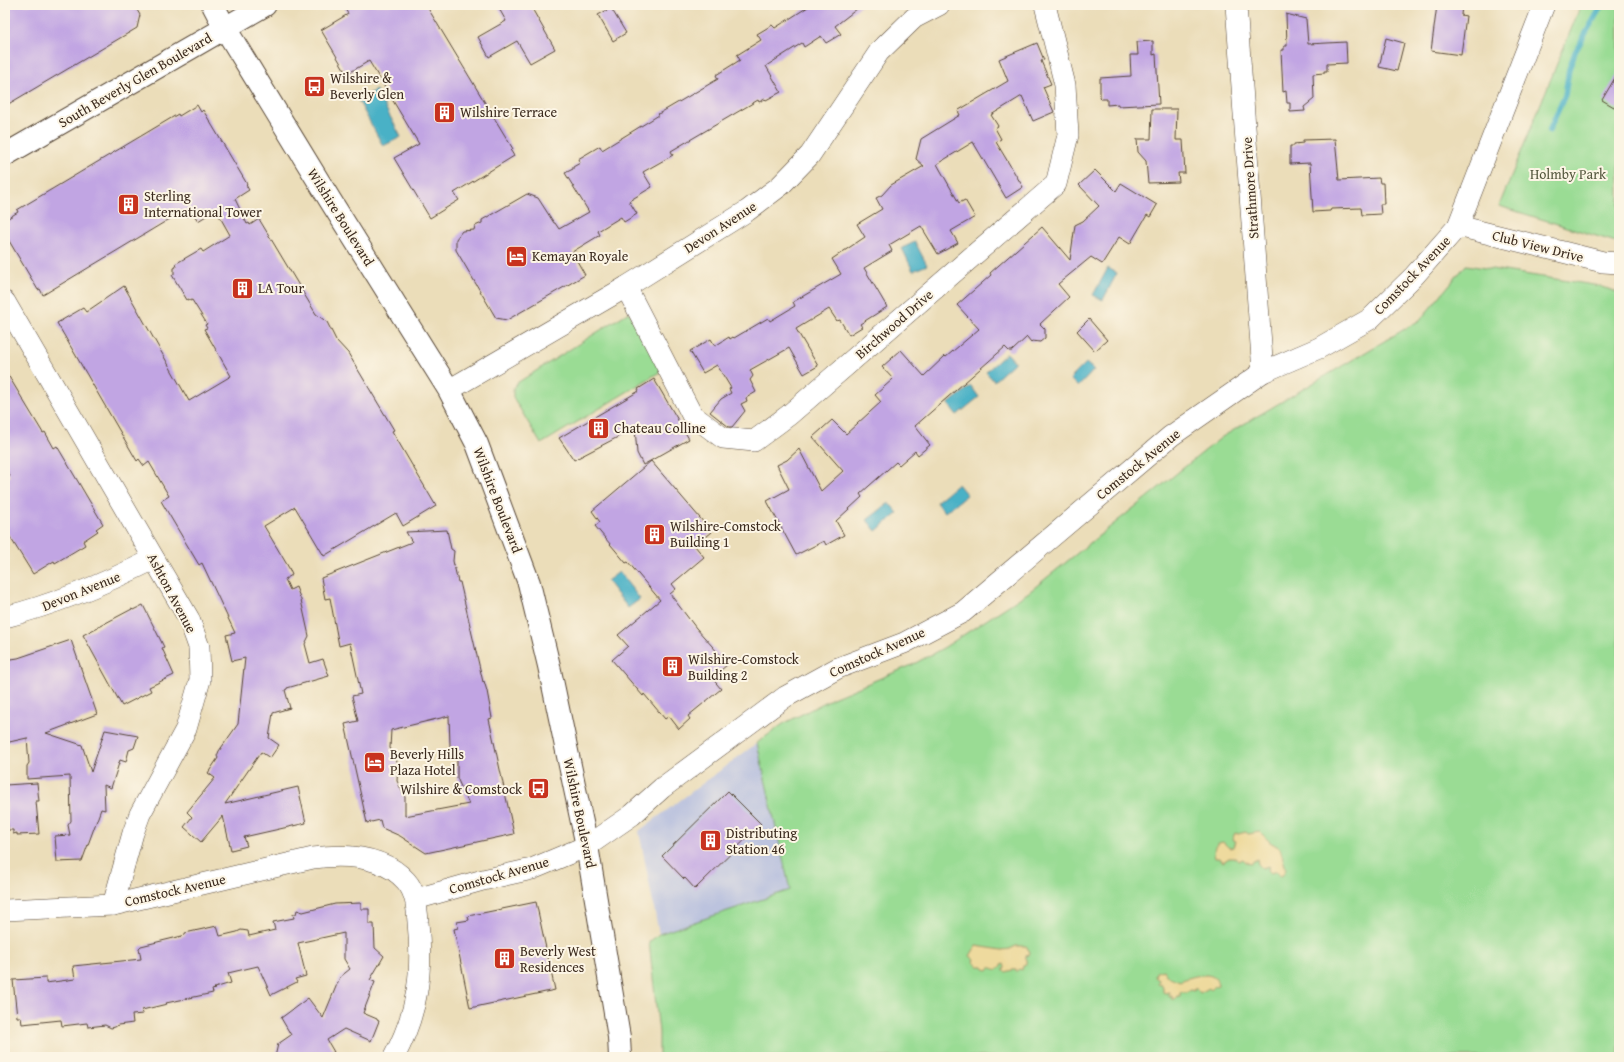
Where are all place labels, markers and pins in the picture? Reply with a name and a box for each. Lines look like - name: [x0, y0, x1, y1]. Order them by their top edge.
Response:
- place label: Wilshire & Beverly Glen: [330, 68, 404, 104]
- bus stop icon: Wilshire & Beverly Glen: [302, 73, 328, 99]
- building icon: Wilshire Terrace: [432, 99, 458, 125]
- place label: Wilshire Terrace: [460, 102, 557, 122]
- place label: Sterling International Tower: [144, 186, 262, 222]
- building icon: Sterling International Tower: [115, 191, 141, 217]
- hotel icon: Kemayan Royale: [504, 243, 530, 269]
- place label: Kemayan Royale: [532, 246, 629, 266]
- building icon: LA Tour: [229, 275, 255, 301]
- place label: LA Tour: [258, 278, 304, 298]
- building icon: Chateau Colline: [586, 415, 612, 441]
- place label: Chateau Colline: [614, 418, 706, 438]
- place label: Wilshire-Comstock Building 1: [670, 516, 782, 552]
- building icon: Wilshire-Comstock Building 1: [642, 521, 668, 547]
- place label: Wilshire-Comstock Building 2: [688, 649, 800, 685]
- building icon: Wilshire-Comstock Building 2: [659, 654, 685, 680]
- place label: Beverly Hills Plaza Hotel: [390, 744, 464, 780]
- hotel icon: Beverly Hills Plaza Hotel: [362, 749, 388, 775]
- bus stop icon: Wilshire & Comstock: [525, 776, 551, 802]
- place label: Wilshire & Comstock: [400, 779, 523, 799]
- place label: Distributing Station 46: [726, 823, 797, 859]
- building icon: Distributing Station 46: [698, 828, 724, 854]
- place label: Beverly West Residences: [520, 941, 596, 977]
- building icon: Beverly West Residences: [491, 946, 517, 972]

